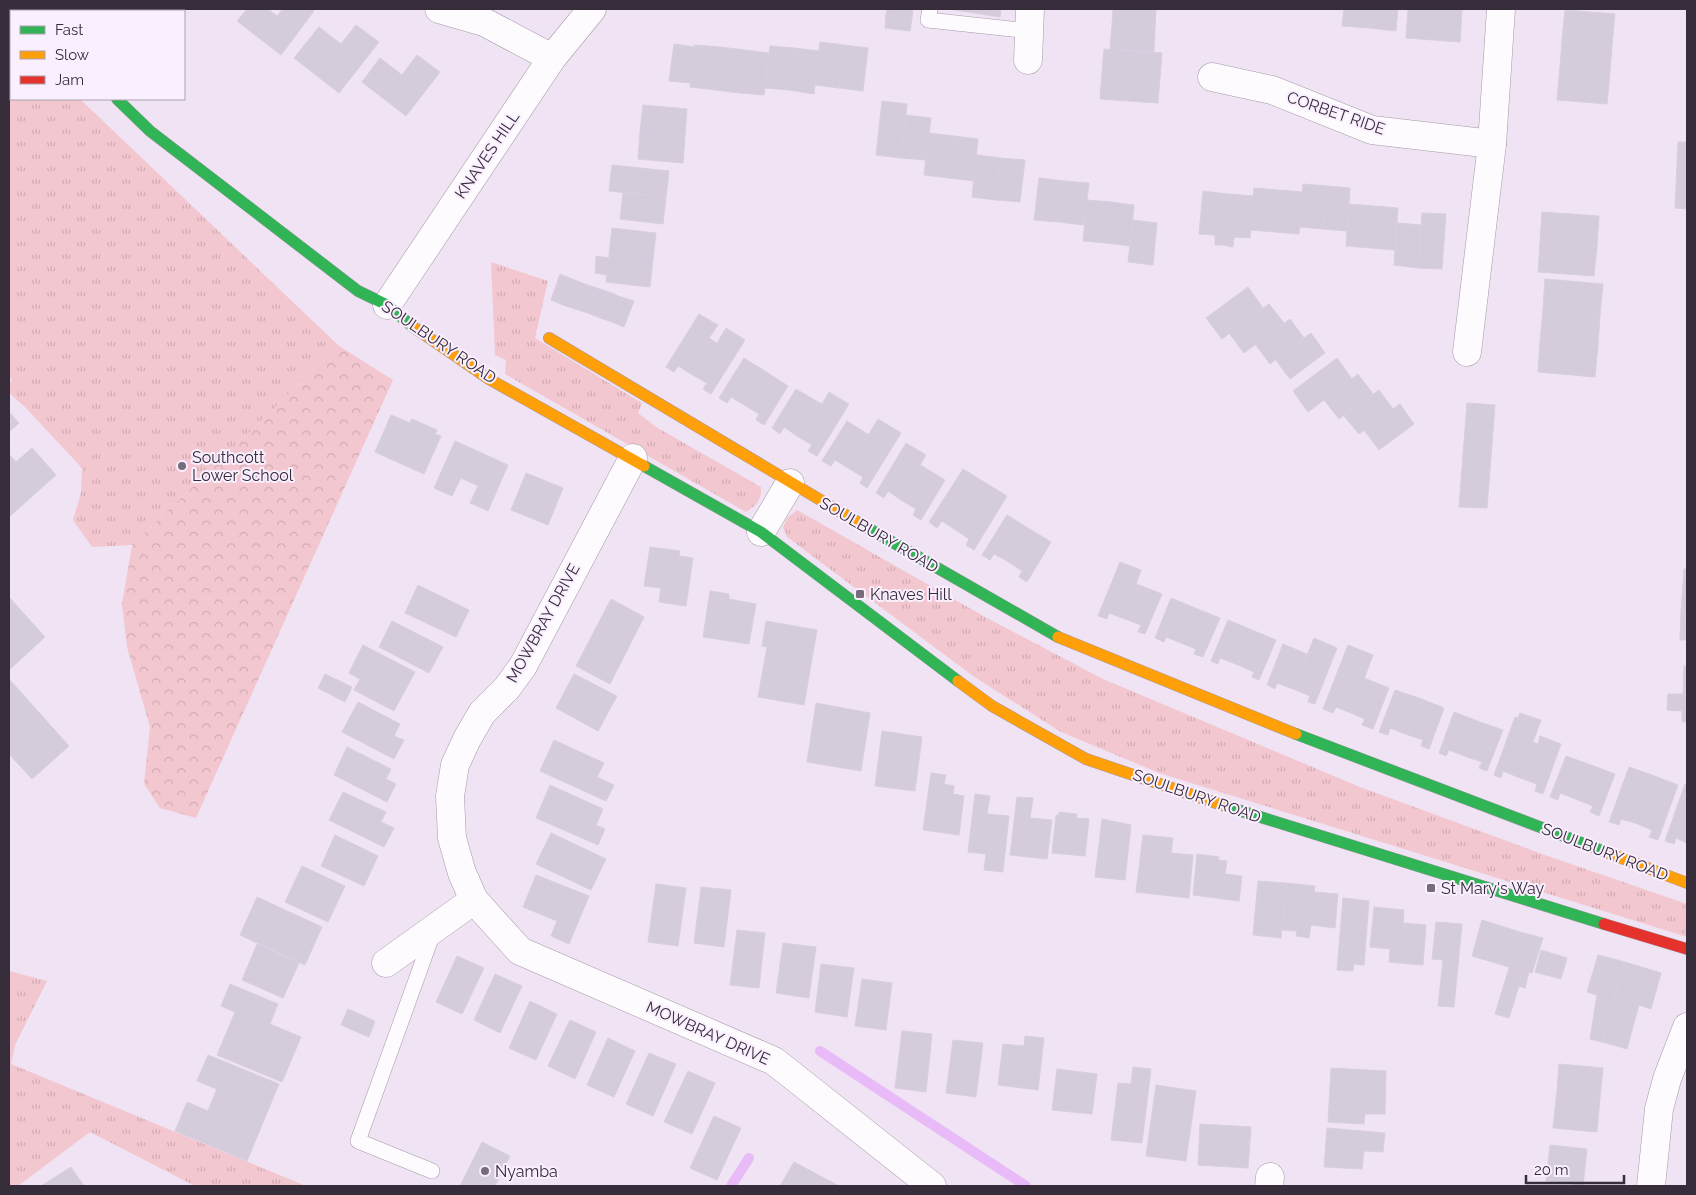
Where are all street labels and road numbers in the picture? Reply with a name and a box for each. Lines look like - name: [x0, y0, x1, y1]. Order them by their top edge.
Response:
- street label: CORBET RIDE: [1284, 87, 1388, 139]
- street label: KNAVES HILL: [451, 107, 524, 202]
- street label: SOULBURY ROAD: [378, 297, 500, 387]
- street label: SOULBURY ROAD: [816, 493, 942, 577]
- street label: MOWBRAY DRIVE: [502, 560, 584, 686]
- street label: SOULBURY ROAD: [1131, 765, 1263, 827]
- street label: SOULBURY ROAD: [1539, 819, 1671, 885]
- street label: MOWBRAY DRIVE: [643, 997, 773, 1069]

